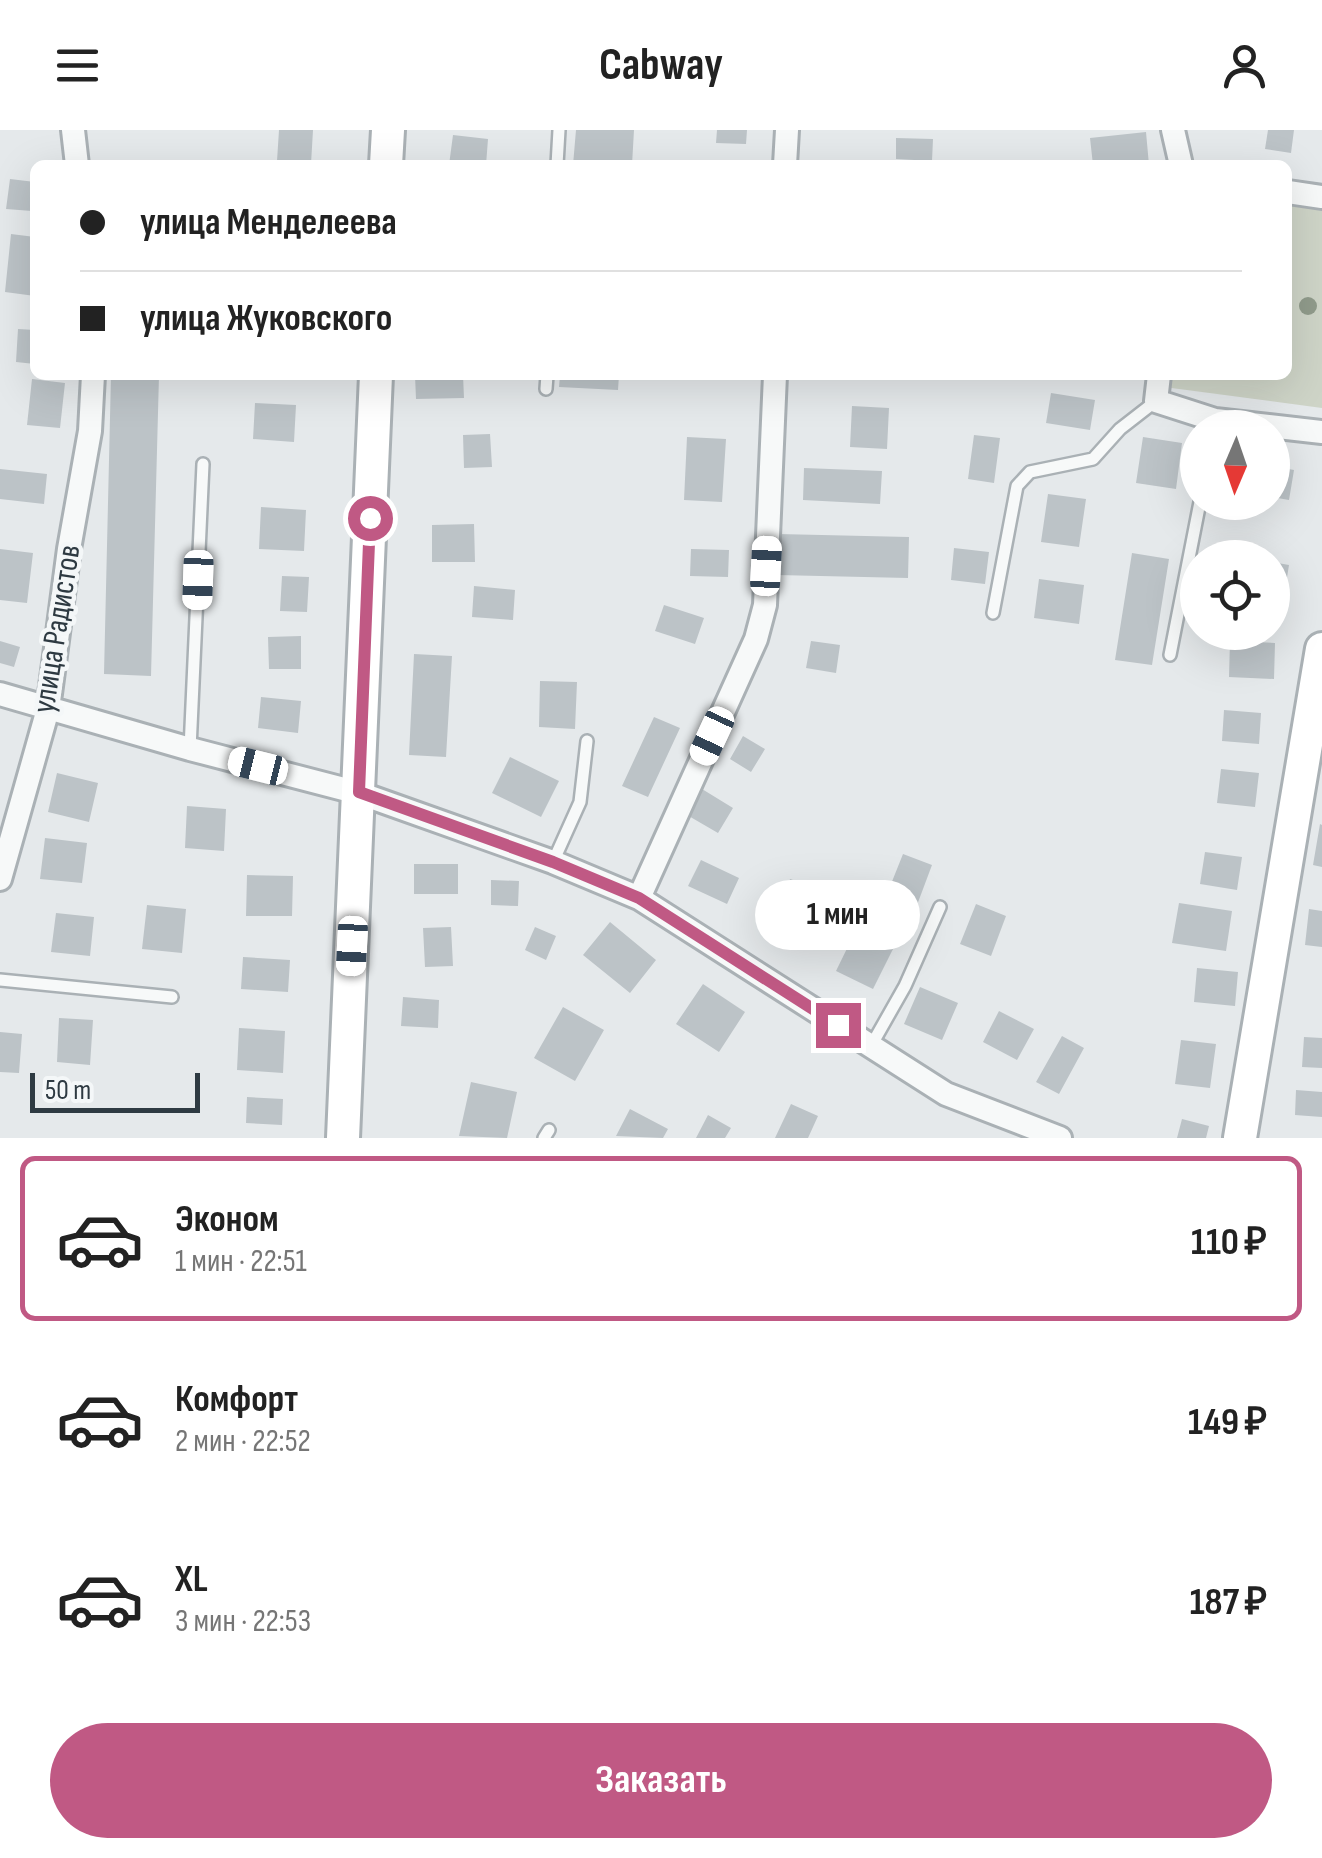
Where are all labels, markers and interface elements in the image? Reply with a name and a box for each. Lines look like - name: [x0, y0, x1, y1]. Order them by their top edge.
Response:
- icon: menu: [50, 38, 105, 93]
- text: Cabway: [599, 38, 723, 93]
- icon: person: [1217, 38, 1272, 93]
- text: улица Менделеева: [140, 200, 397, 245]
- text: улица Жуковского: [140, 296, 392, 341]
- north arrow: [1180, 410, 1290, 520]
- map controls: [1180, 410, 1290, 650]
- route start: [348, 496, 393, 541]
- car: [749, 535, 783, 597]
- button: locate: [1180, 540, 1290, 650]
- street label: улица Радистов: [24, 542, 90, 716]
- car: [182, 549, 214, 611]
- car: [686, 702, 738, 770]
- car: [225, 744, 291, 788]
- callout: 1 мин: [756, 880, 920, 950]
- text: 1 мин: [806, 895, 869, 934]
- car: [335, 915, 369, 977]
- route end: [816, 1003, 861, 1048]
- scale bar: [30, 1068, 200, 1113]
- text: 50 m: [45, 1074, 91, 1107]
- icon: car: [55, 1194, 145, 1284]
- text: Эконом: [175, 1197, 279, 1242]
- text: 110 ₽: [1191, 1220, 1267, 1265]
- text: 1 мин · 22:51: [175, 1242, 307, 1281]
- icon: car: [55, 1374, 145, 1464]
- text: Комфорт: [175, 1377, 298, 1422]
- text: 149 ₽: [1188, 1400, 1267, 1445]
- text: 2 мин · 22:52: [175, 1422, 311, 1461]
- icon: car: [55, 1554, 145, 1644]
- text: XL: [175, 1557, 208, 1602]
- text: 187 ₽: [1190, 1580, 1267, 1625]
- text: 3 мин · 22:53: [175, 1602, 311, 1641]
- button: Заказать: [50, 1723, 1272, 1838]

